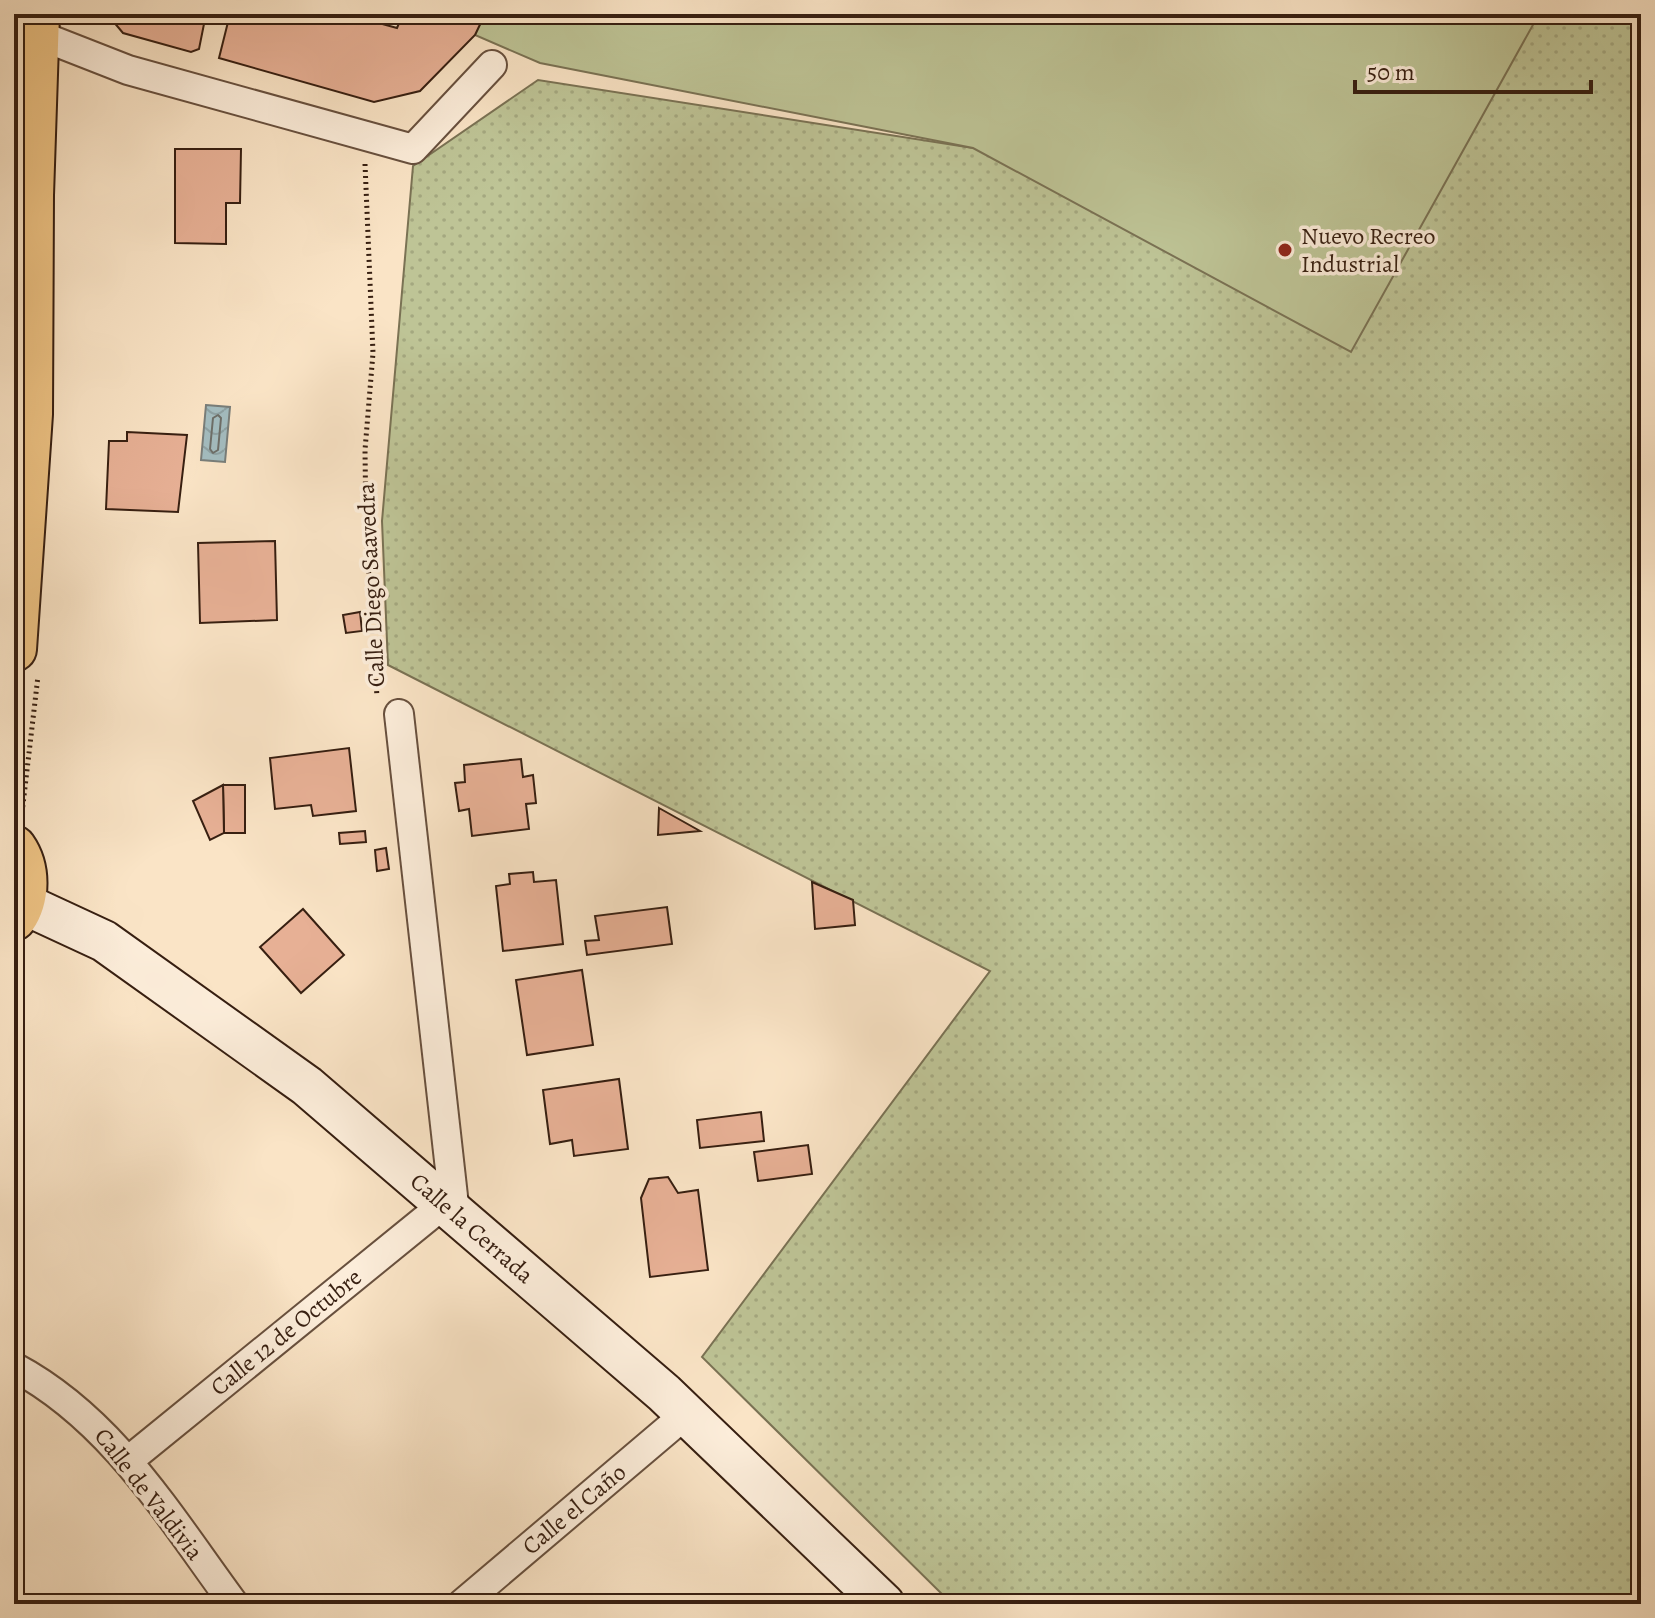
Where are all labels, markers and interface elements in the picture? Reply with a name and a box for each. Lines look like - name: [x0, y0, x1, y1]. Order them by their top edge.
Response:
- scale bar: [1355, 44, 1591, 94]
- text: 50 m: [1367, 56, 1415, 88]
- place label: Nuevo Recreo Industrial: [1301, 220, 1436, 280]
- marker: Nuevo Recreo Industrial: [1276, 241, 1294, 259]
- street label: Calle Diego Saavedra: [350, 481, 392, 688]
- street label: Calle la Cerrada: [403, 1165, 541, 1291]
- street label: Calle 12 de Octubre: [204, 1261, 368, 1403]
- street label: Calle de Valdivia: [87, 1421, 211, 1567]
- street label: Calle el Caño: [515, 1456, 633, 1562]

